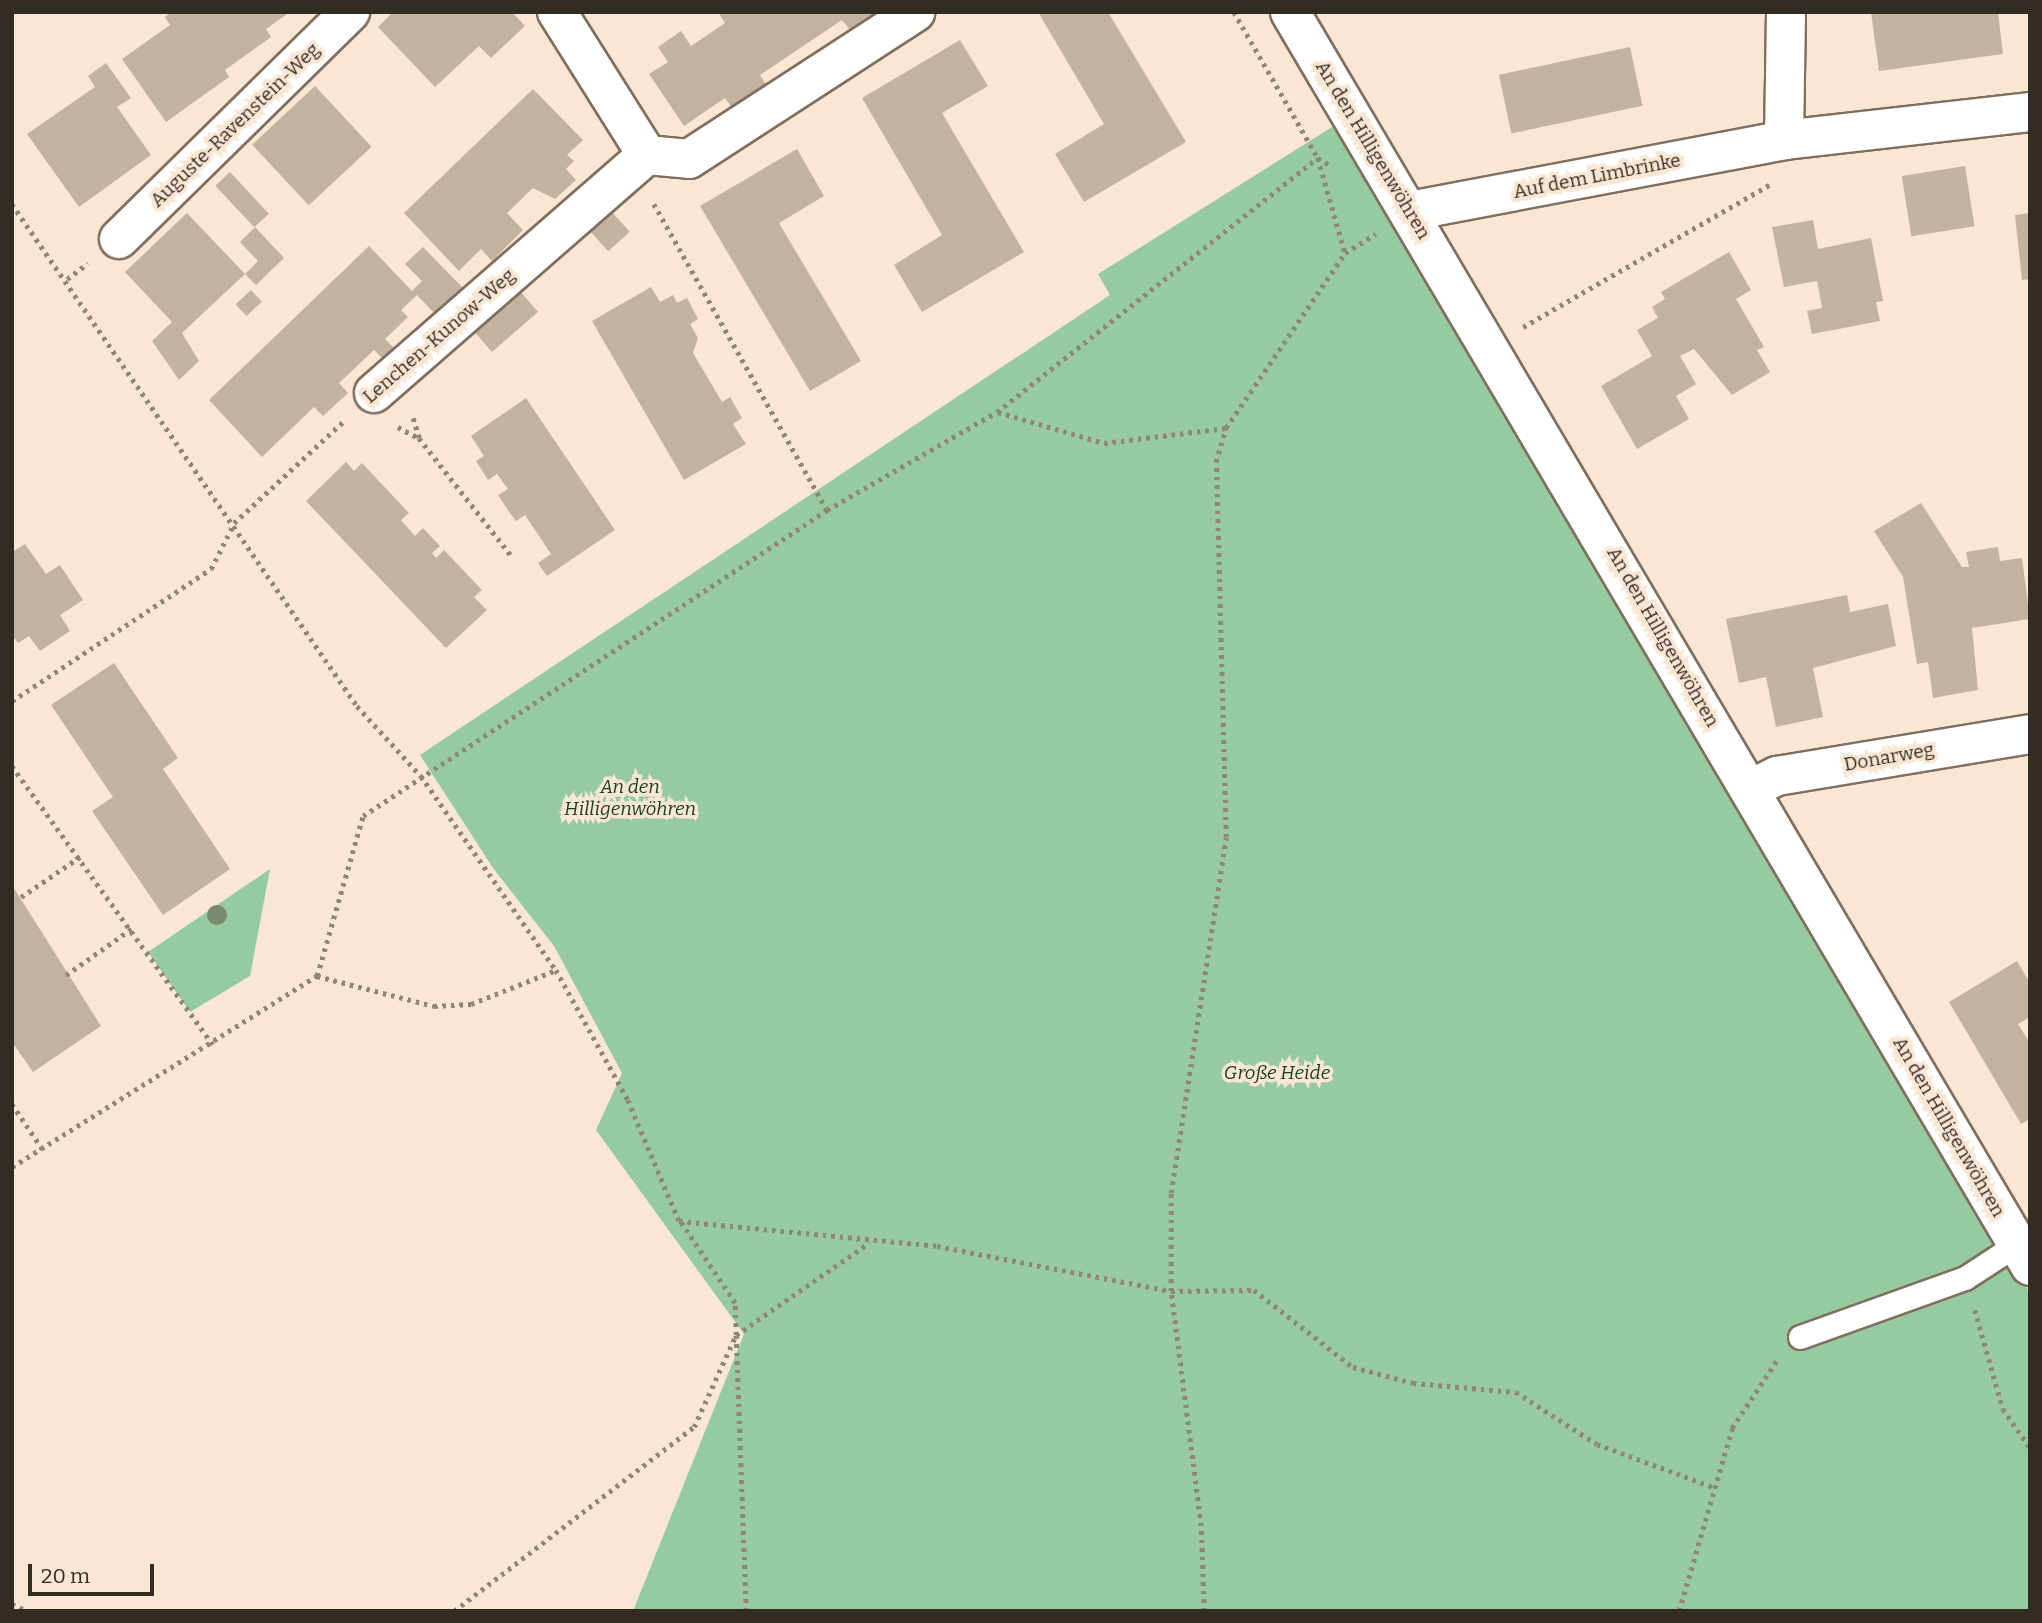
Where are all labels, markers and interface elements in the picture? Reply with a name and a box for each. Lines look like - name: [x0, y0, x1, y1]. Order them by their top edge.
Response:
- street label: Auguste-Ravenstein-Weg: [146, 38, 324, 212]
- street label: An den Hilligenwöhren: [1311, 57, 1435, 243]
- street label: Auf dem Limbrinke: [1511, 149, 1683, 203]
- street label: Lenchen-Kunow-Weg: [358, 264, 520, 408]
- street label: An den Hilligenwöhren: [1602, 543, 1724, 731]
- street label: Donarweg: [1842, 738, 1936, 776]
- park label: An den Hilligenwöhren: [564, 776, 696, 820]
- street label: An den Hilligenwöhren: [1888, 1033, 2010, 1221]
- park label: Große Heide: [1224, 1062, 1330, 1084]
- scale bar: [32, 1550, 158, 1594]
- text: 20 m: [41, 1563, 90, 1589]

